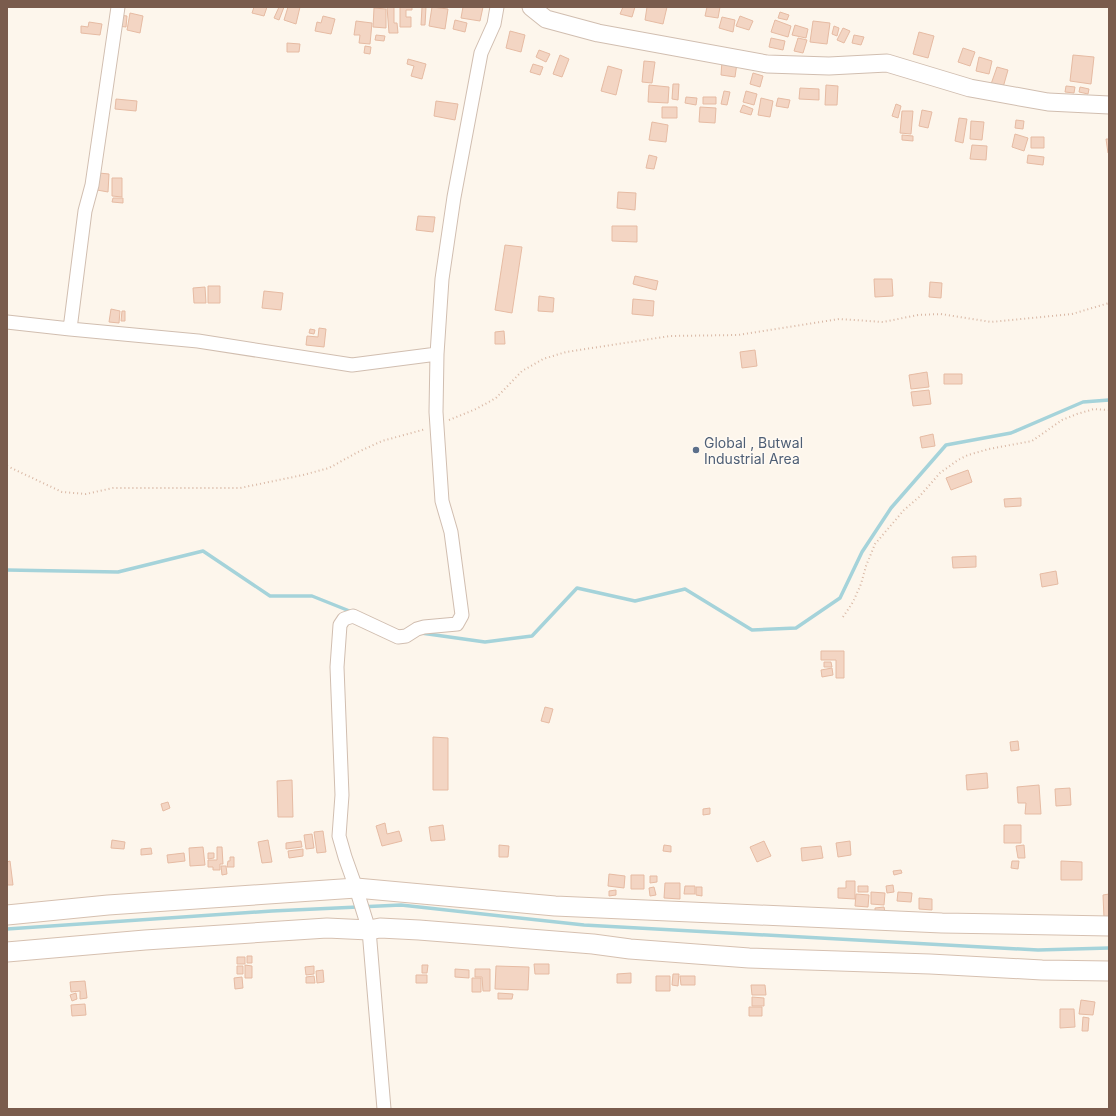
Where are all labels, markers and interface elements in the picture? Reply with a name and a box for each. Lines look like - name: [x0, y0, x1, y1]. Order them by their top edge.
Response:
- place label: Global , Butwal Industrial Area: [704, 434, 803, 467]
- marker: Global , Butwal Industrial Area: [691, 445, 701, 455]

